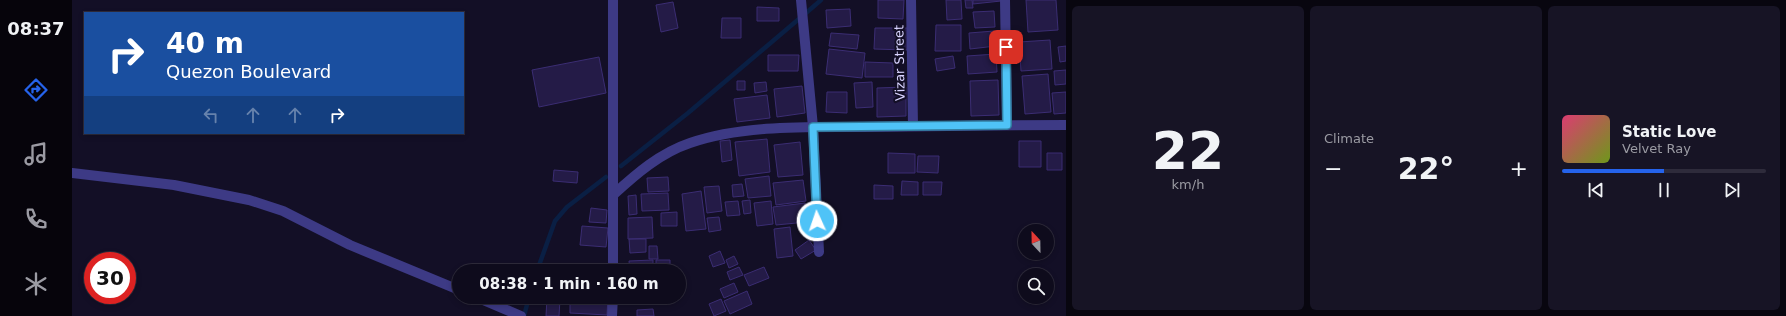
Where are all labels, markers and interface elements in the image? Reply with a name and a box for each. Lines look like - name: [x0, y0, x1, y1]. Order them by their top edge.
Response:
- text: 08:37: [7, 18, 65, 39]
- street label: Vizar Street: [891, 25, 908, 101]
- text: 40 m: [166, 27, 244, 60]
- icon: right: [100, 28, 152, 80]
- pin: [989, 30, 1023, 64]
- icon: arrive: [995, 36, 1017, 58]
- text: Quezon Boulevard: [166, 61, 331, 82]
- icon: directions: [22, 76, 50, 104]
- icon: left: [200, 104, 222, 126]
- icon: ahead: [242, 104, 264, 126]
- icon: ahead: [284, 104, 306, 126]
- icon: right: [326, 104, 348, 126]
- text: 22: [1152, 121, 1224, 181]
- text: Static Love: [1622, 123, 1716, 141]
- text: Climate: [1324, 131, 1374, 146]
- icon: music: [22, 140, 50, 168]
- text: Velvet Ray: [1622, 141, 1691, 156]
- text: 22°: [1398, 151, 1454, 186]
- text: −: [1324, 156, 1342, 181]
- text: +: [1510, 156, 1528, 181]
- text: km/h: [1172, 177, 1204, 192]
- icon: previous: [1585, 179, 1607, 201]
- icon: pause: [1653, 179, 1675, 201]
- icon: next: [1721, 179, 1743, 201]
- position arrow: [796, 200, 838, 242]
- icon: phone: [22, 205, 50, 233]
- north arrow: [1018, 224, 1054, 260]
- map controls: [1018, 224, 1054, 304]
- speed limit sign: 30: [84, 252, 136, 304]
- button: search: [1018, 268, 1054, 304]
- icon: climate: [22, 270, 50, 298]
- text: 08:38 · 1 min · 160 m: [479, 275, 659, 293]

